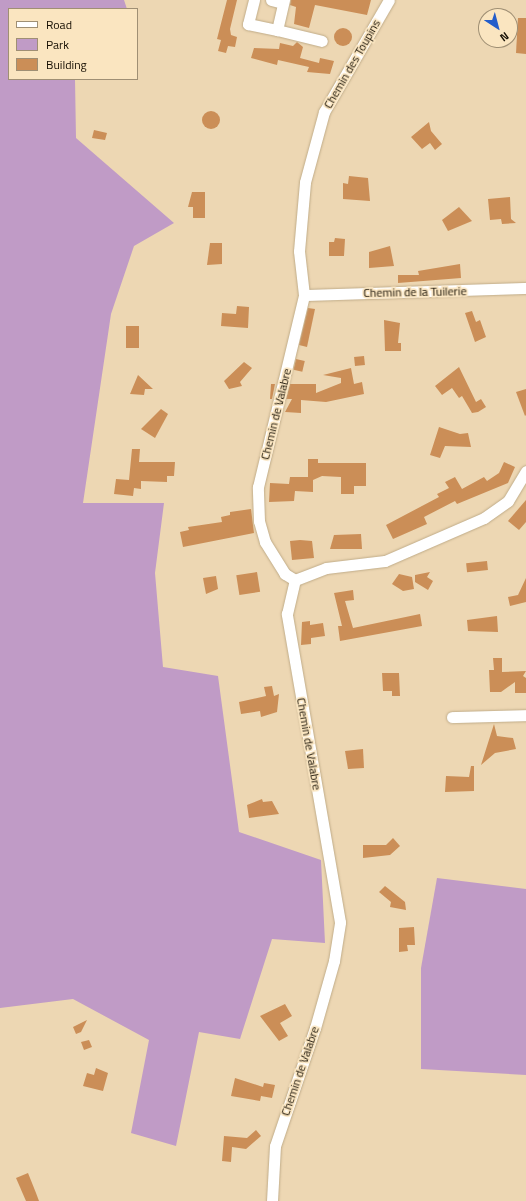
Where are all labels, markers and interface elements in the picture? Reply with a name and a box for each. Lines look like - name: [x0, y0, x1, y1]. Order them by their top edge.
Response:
- legend: [8, 8, 138, 80]
- north arrow: [478, 8, 518, 48]
- text: Road: [46, 15, 72, 34]
- street label: Chemin des Toupins: [321, 17, 383, 111]
- text: N: [497, 28, 512, 46]
- text: Park: [46, 35, 69, 54]
- text: Building: [46, 55, 87, 74]
- street label: Chemin de la Tuilerie: [363, 284, 467, 300]
- street label: Chemin de Valabre: [258, 367, 294, 461]
- street label: Chemin de Valabre: [294, 697, 324, 791]
- street label: Chemin de Valabre: [278, 1024, 322, 1118]

